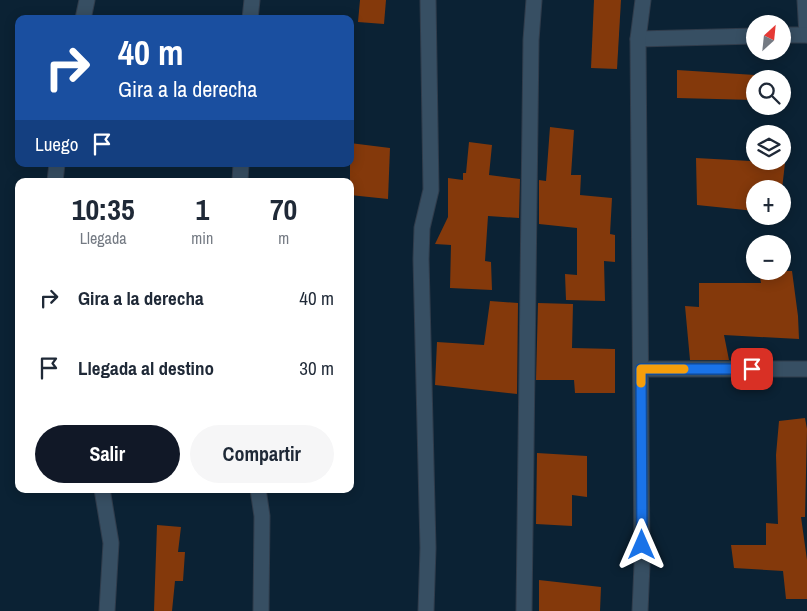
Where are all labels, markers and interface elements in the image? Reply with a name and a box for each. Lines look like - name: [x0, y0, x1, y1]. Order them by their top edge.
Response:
- north arrow: [746, 15, 791, 60]
- map controls: [746, 15, 791, 280]
- text: 40 m: [118, 29, 183, 76]
- icon: right: [35, 35, 100, 100]
- button: search: [746, 70, 791, 115]
- text: Gira a la derecha: [118, 74, 257, 104]
- button: layers: [746, 125, 791, 170]
- icon: arrive: [88, 130, 116, 158]
- text: Luego: [35, 131, 78, 157]
- button: +: [746, 180, 791, 225]
- text: 10:35: [72, 189, 135, 229]
- text: 1: [195, 189, 209, 229]
- text: 70: [270, 189, 297, 229]
- text: Llegada: [80, 227, 127, 249]
- text: min: [191, 227, 213, 249]
- text: m: [278, 227, 289, 249]
- button: −: [746, 235, 791, 280]
- icon: right: [35, 284, 63, 312]
- text: Gira a la derecha: [78, 285, 204, 311]
- text: 40 m: [299, 285, 334, 311]
- pin: [731, 348, 773, 390]
- icon: arrive: [35, 354, 63, 382]
- text: Llegada al destino: [78, 355, 214, 381]
- text: 30 m: [299, 355, 334, 381]
- icon: arrive: [738, 355, 766, 383]
- button: Salir: [35, 425, 180, 483]
- button: Compartir: [190, 425, 334, 483]
- position arrow: [615, 518, 667, 570]

